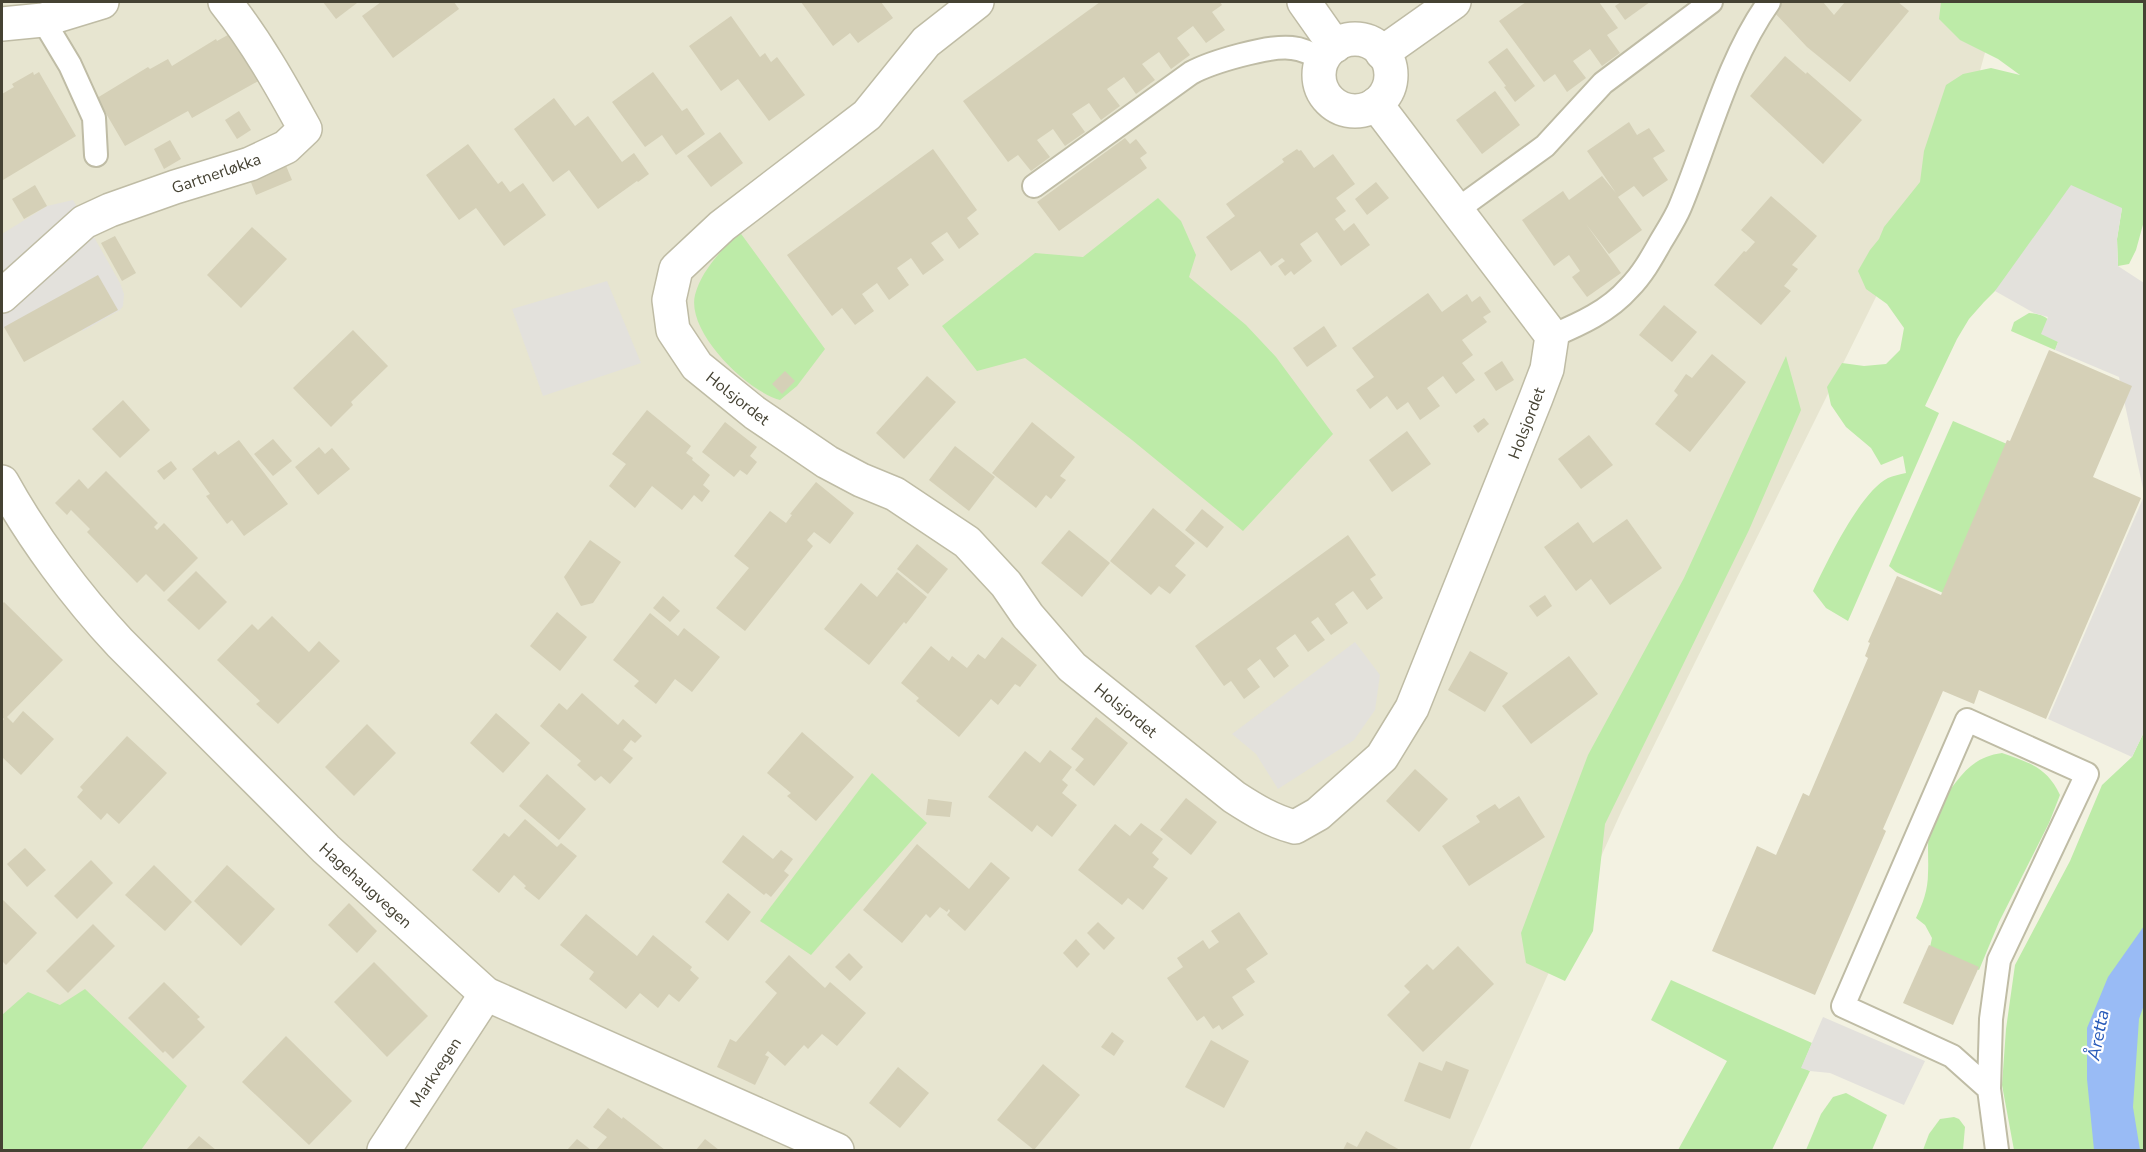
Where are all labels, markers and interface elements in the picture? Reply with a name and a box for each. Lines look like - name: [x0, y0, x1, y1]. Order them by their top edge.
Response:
- street label: Gartnerløkka: [169, 148, 264, 200]
- street label: Holsjordet: [701, 367, 774, 431]
- street label: Holsjordet: [1503, 384, 1551, 462]
- street label: Holsjordet: [1089, 679, 1162, 743]
- street label: Hagehaugvegen: [314, 838, 417, 933]
- water label: Åretta: [2081, 1008, 2115, 1063]
- street label: Markvegen: [405, 1033, 467, 1112]

